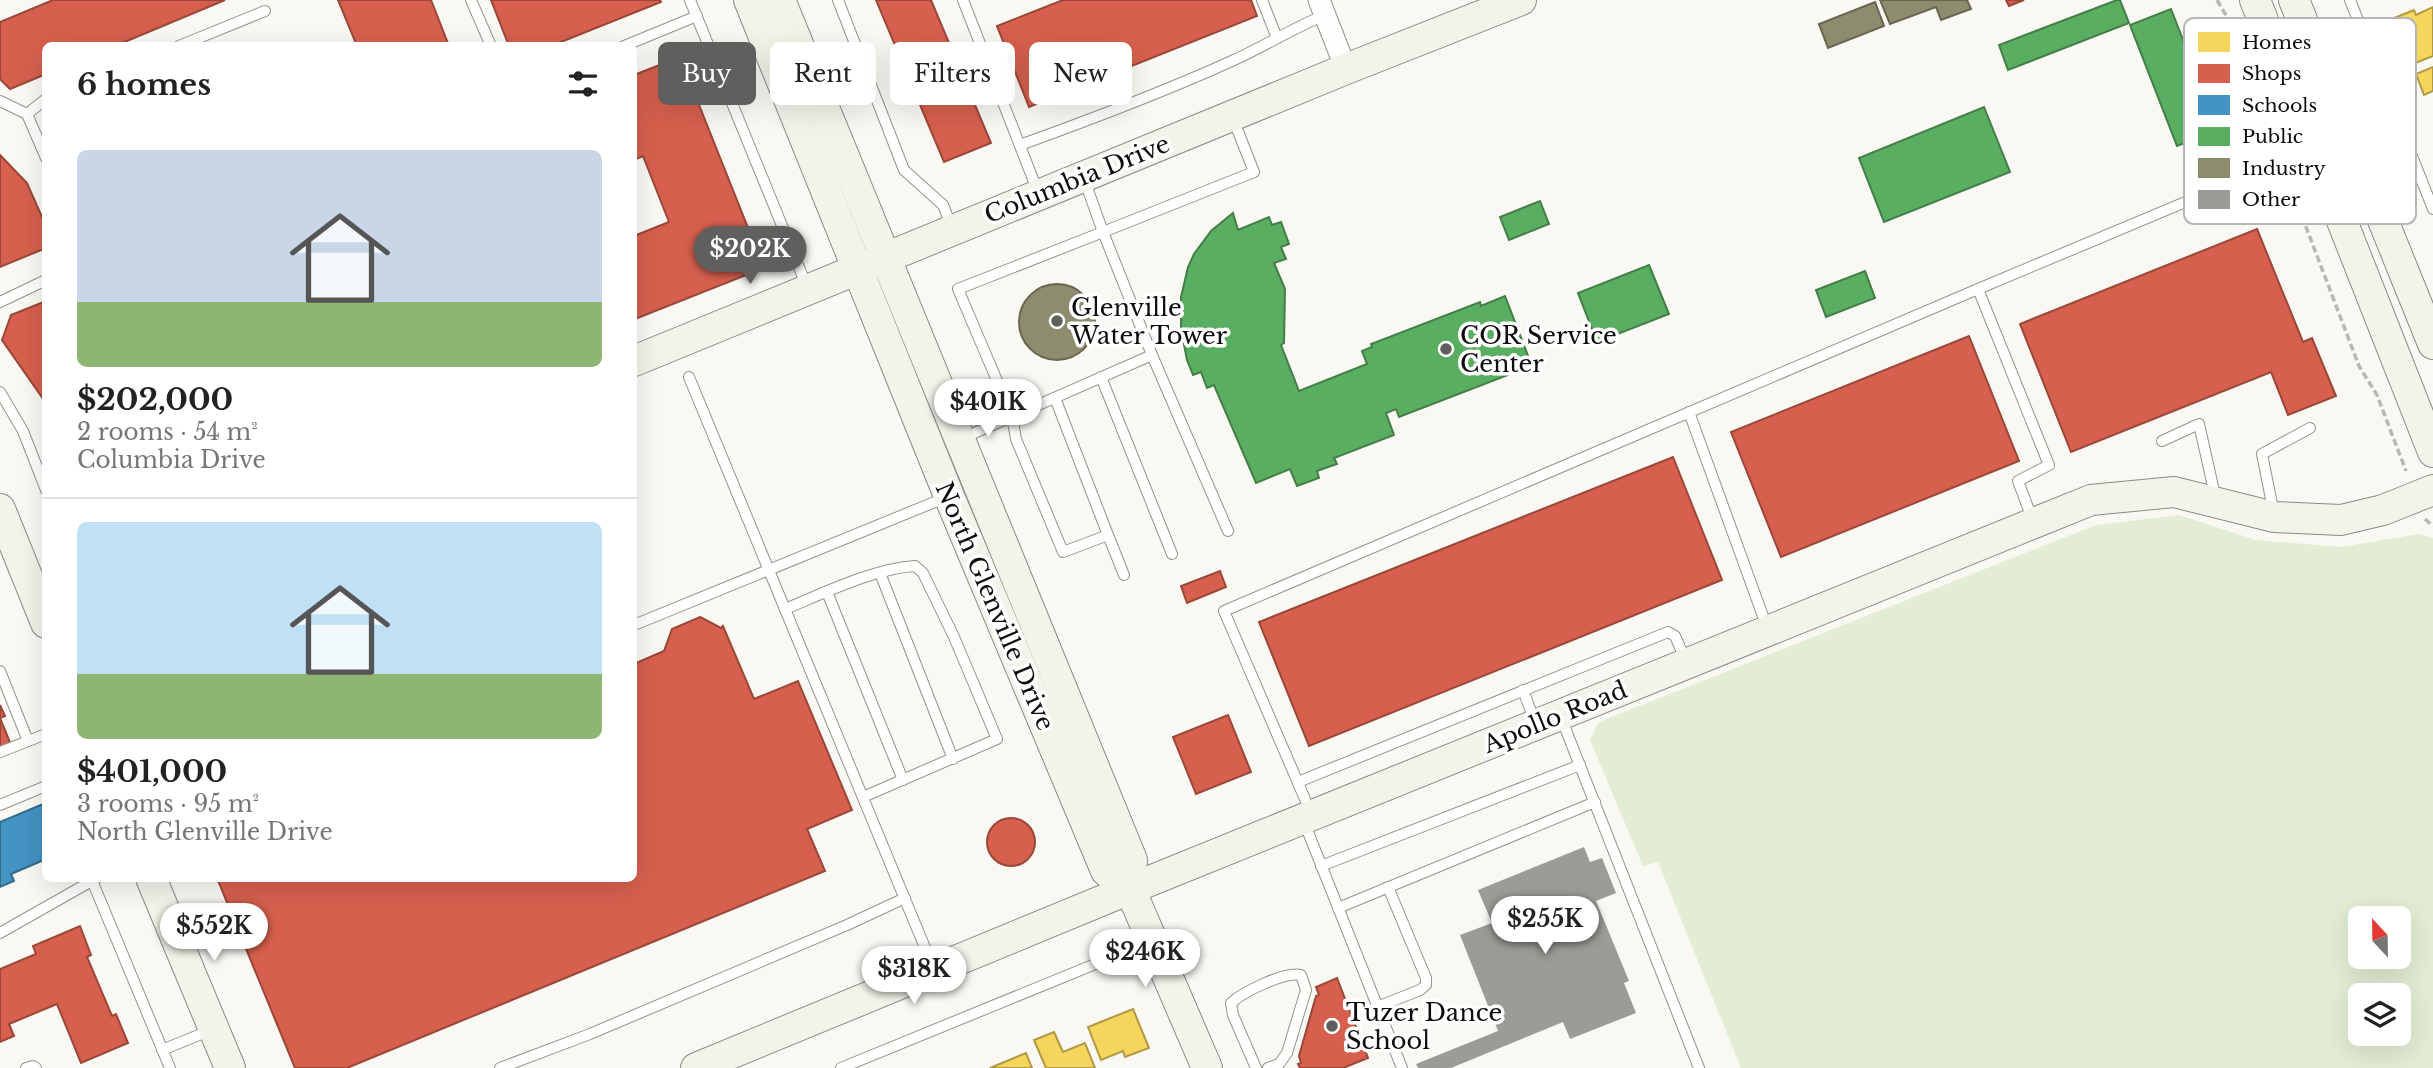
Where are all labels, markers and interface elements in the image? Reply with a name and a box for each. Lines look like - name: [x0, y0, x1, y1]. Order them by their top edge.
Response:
- legend: [2184, 18, 2416, 224]
- text: Homes: [2242, 31, 2311, 54]
- chip: Buy: [658, 42, 756, 105]
- chip: Rent: [770, 42, 876, 105]
- chip: Filters: [890, 42, 1015, 105]
- chip: New: [1029, 42, 1132, 105]
- text: Shops: [2242, 62, 2301, 85]
- icon: filters: [564, 65, 602, 103]
- text: 6 homes: [77, 66, 211, 103]
- text: Schools: [2242, 94, 2317, 117]
- text: Public: [2242, 125, 2303, 148]
- street label: Columbia Drive: [980, 129, 1174, 229]
- text: Industry: [2242, 157, 2326, 180]
- text: Other: [2242, 188, 2300, 211]
- icon: home: [277, 195, 403, 321]
- pin: $202K: [701, 226, 799, 286]
- text: $202K: [709, 235, 791, 263]
- place label: Glenville Water Tower: [1070, 293, 1228, 350]
- marker: Glenville Water Tower: [1049, 313, 1065, 329]
- place label: COR Service Center: [1460, 321, 1617, 378]
- marker: COR Service Center: [1438, 341, 1454, 357]
- pin: $401K: [939, 380, 1037, 439]
- text: $202,000: [77, 381, 233, 418]
- text: $401K: [950, 388, 1026, 416]
- text: 2 rooms · 54 m²: [77, 418, 258, 446]
- text: Columbia Drive: [77, 446, 266, 474]
- street label: North Glenville Drive: [930, 478, 1060, 734]
- icon: home: [277, 567, 403, 693]
- street label: Apollo Road: [1478, 675, 1631, 759]
- text: $401,000: [77, 753, 227, 790]
- text: 3 rooms · 95 m²: [77, 790, 259, 818]
- text: North Glenville Drive: [77, 818, 333, 846]
- pin: $255K: [1496, 897, 1594, 956]
- pin: $552K: [165, 904, 263, 963]
- text: $255K: [1507, 905, 1583, 933]
- north arrow: [2348, 906, 2412, 970]
- map controls: [2348, 906, 2411, 1046]
- text: $552K: [176, 912, 252, 940]
- pin: $246K: [1096, 930, 1194, 989]
- text: $246K: [1105, 938, 1185, 966]
- pin: $318K: [865, 946, 963, 1006]
- text: $318K: [877, 955, 951, 983]
- button: layers: [2348, 983, 2411, 1046]
- place label: Tuzer Dance School: [1346, 998, 1502, 1055]
- marker: Tuzer Dance School: [1324, 1018, 1340, 1034]

